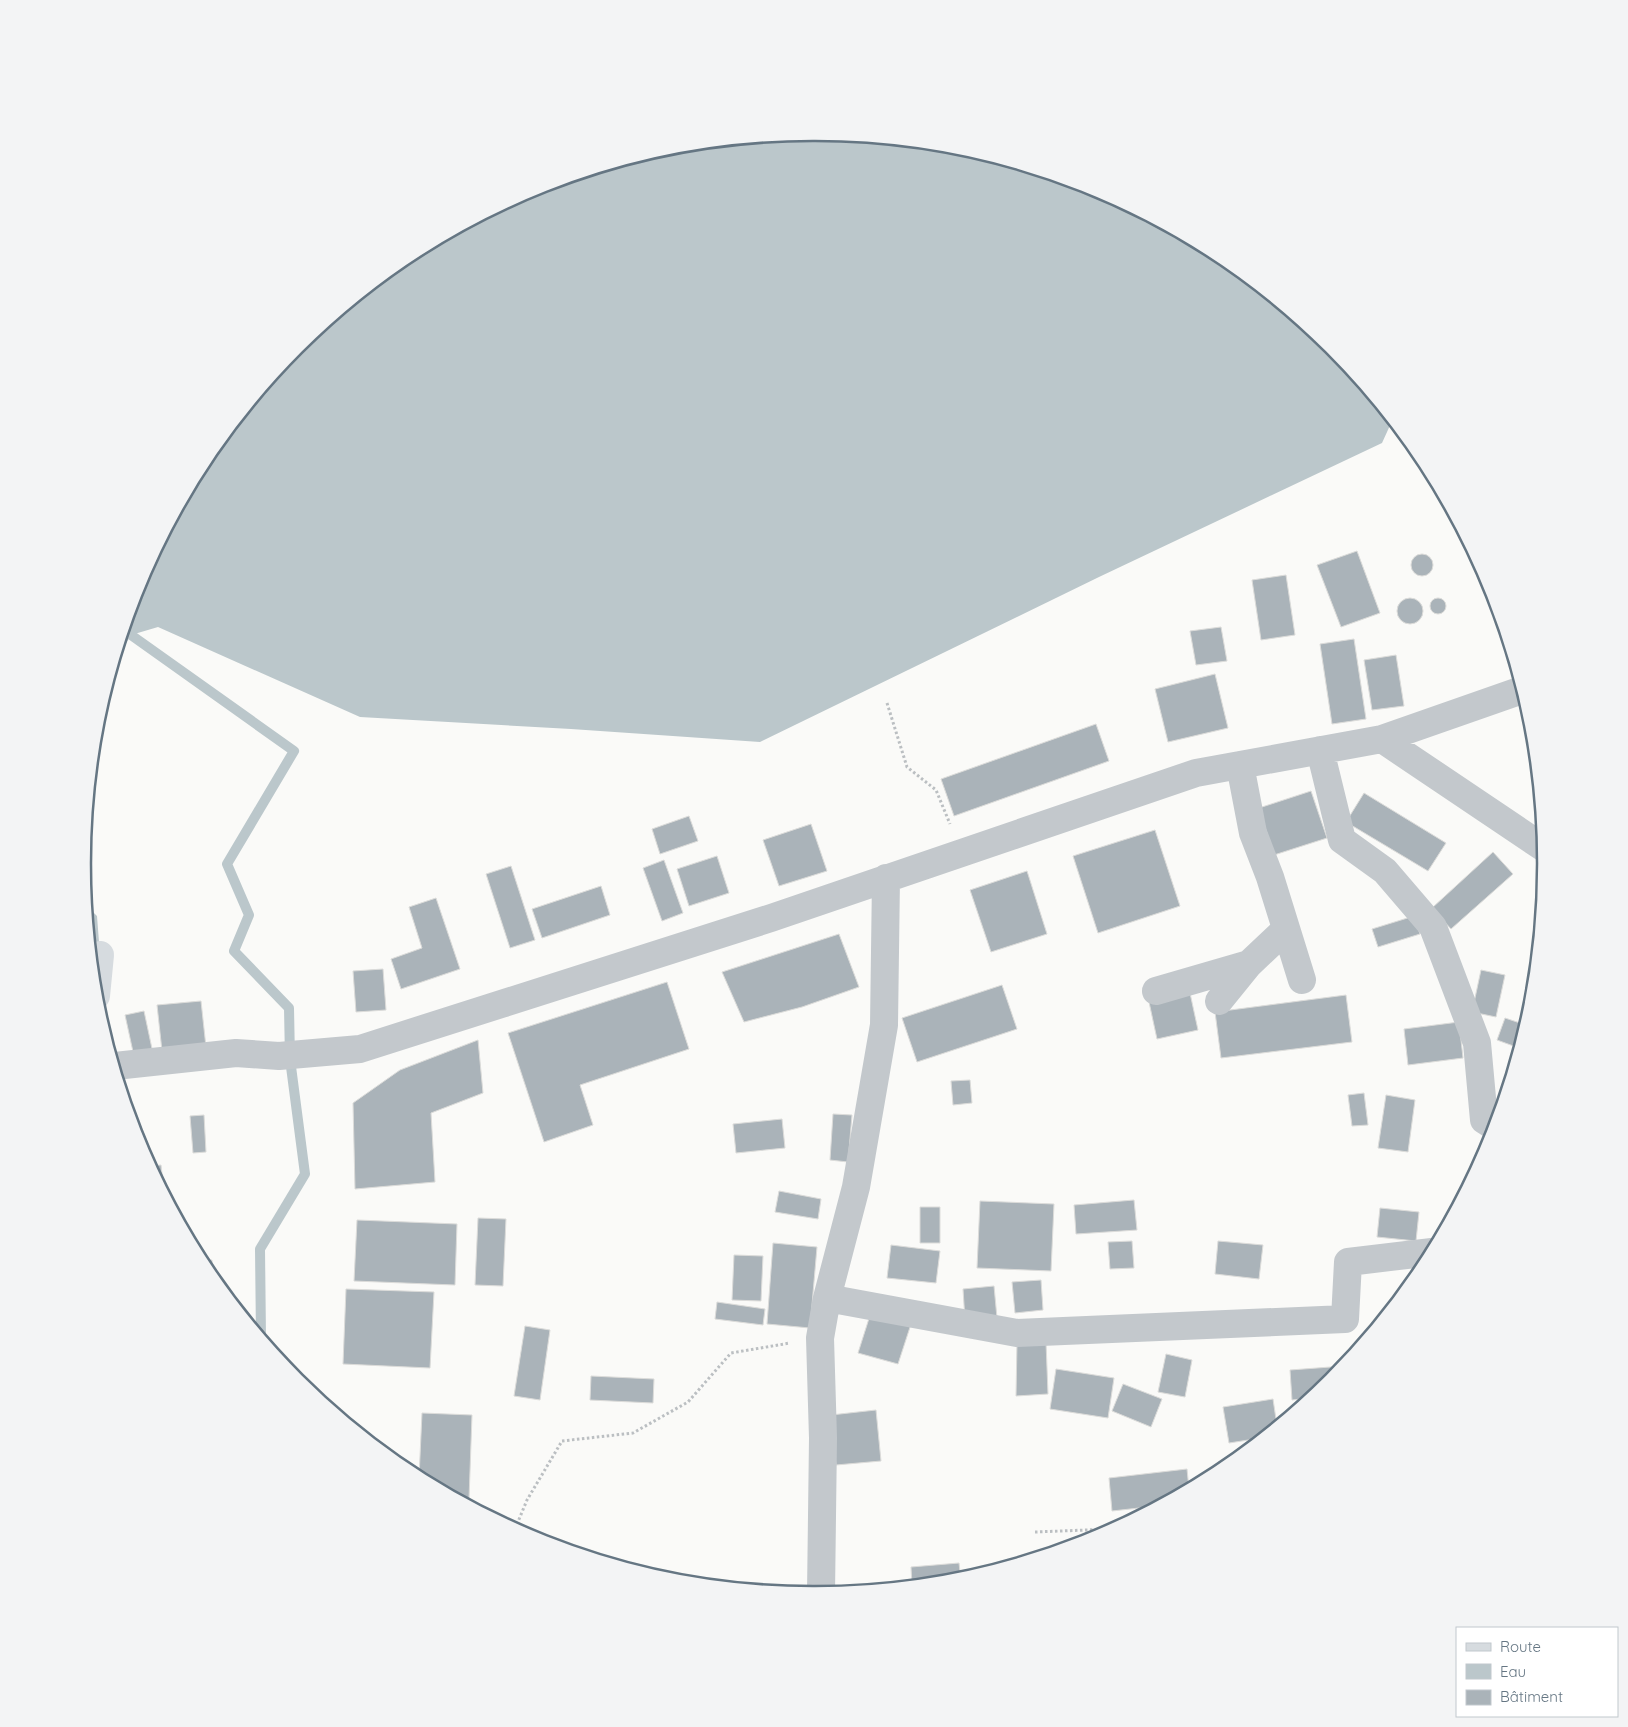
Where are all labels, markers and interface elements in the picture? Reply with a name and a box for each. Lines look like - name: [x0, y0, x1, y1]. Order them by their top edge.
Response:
- legend: [1456, 1627, 1618, 1717]
- text: Route: [1500, 1637, 1541, 1656]
- text: Eau: [1500, 1662, 1526, 1681]
- text: Bâtiment: [1500, 1687, 1563, 1706]

